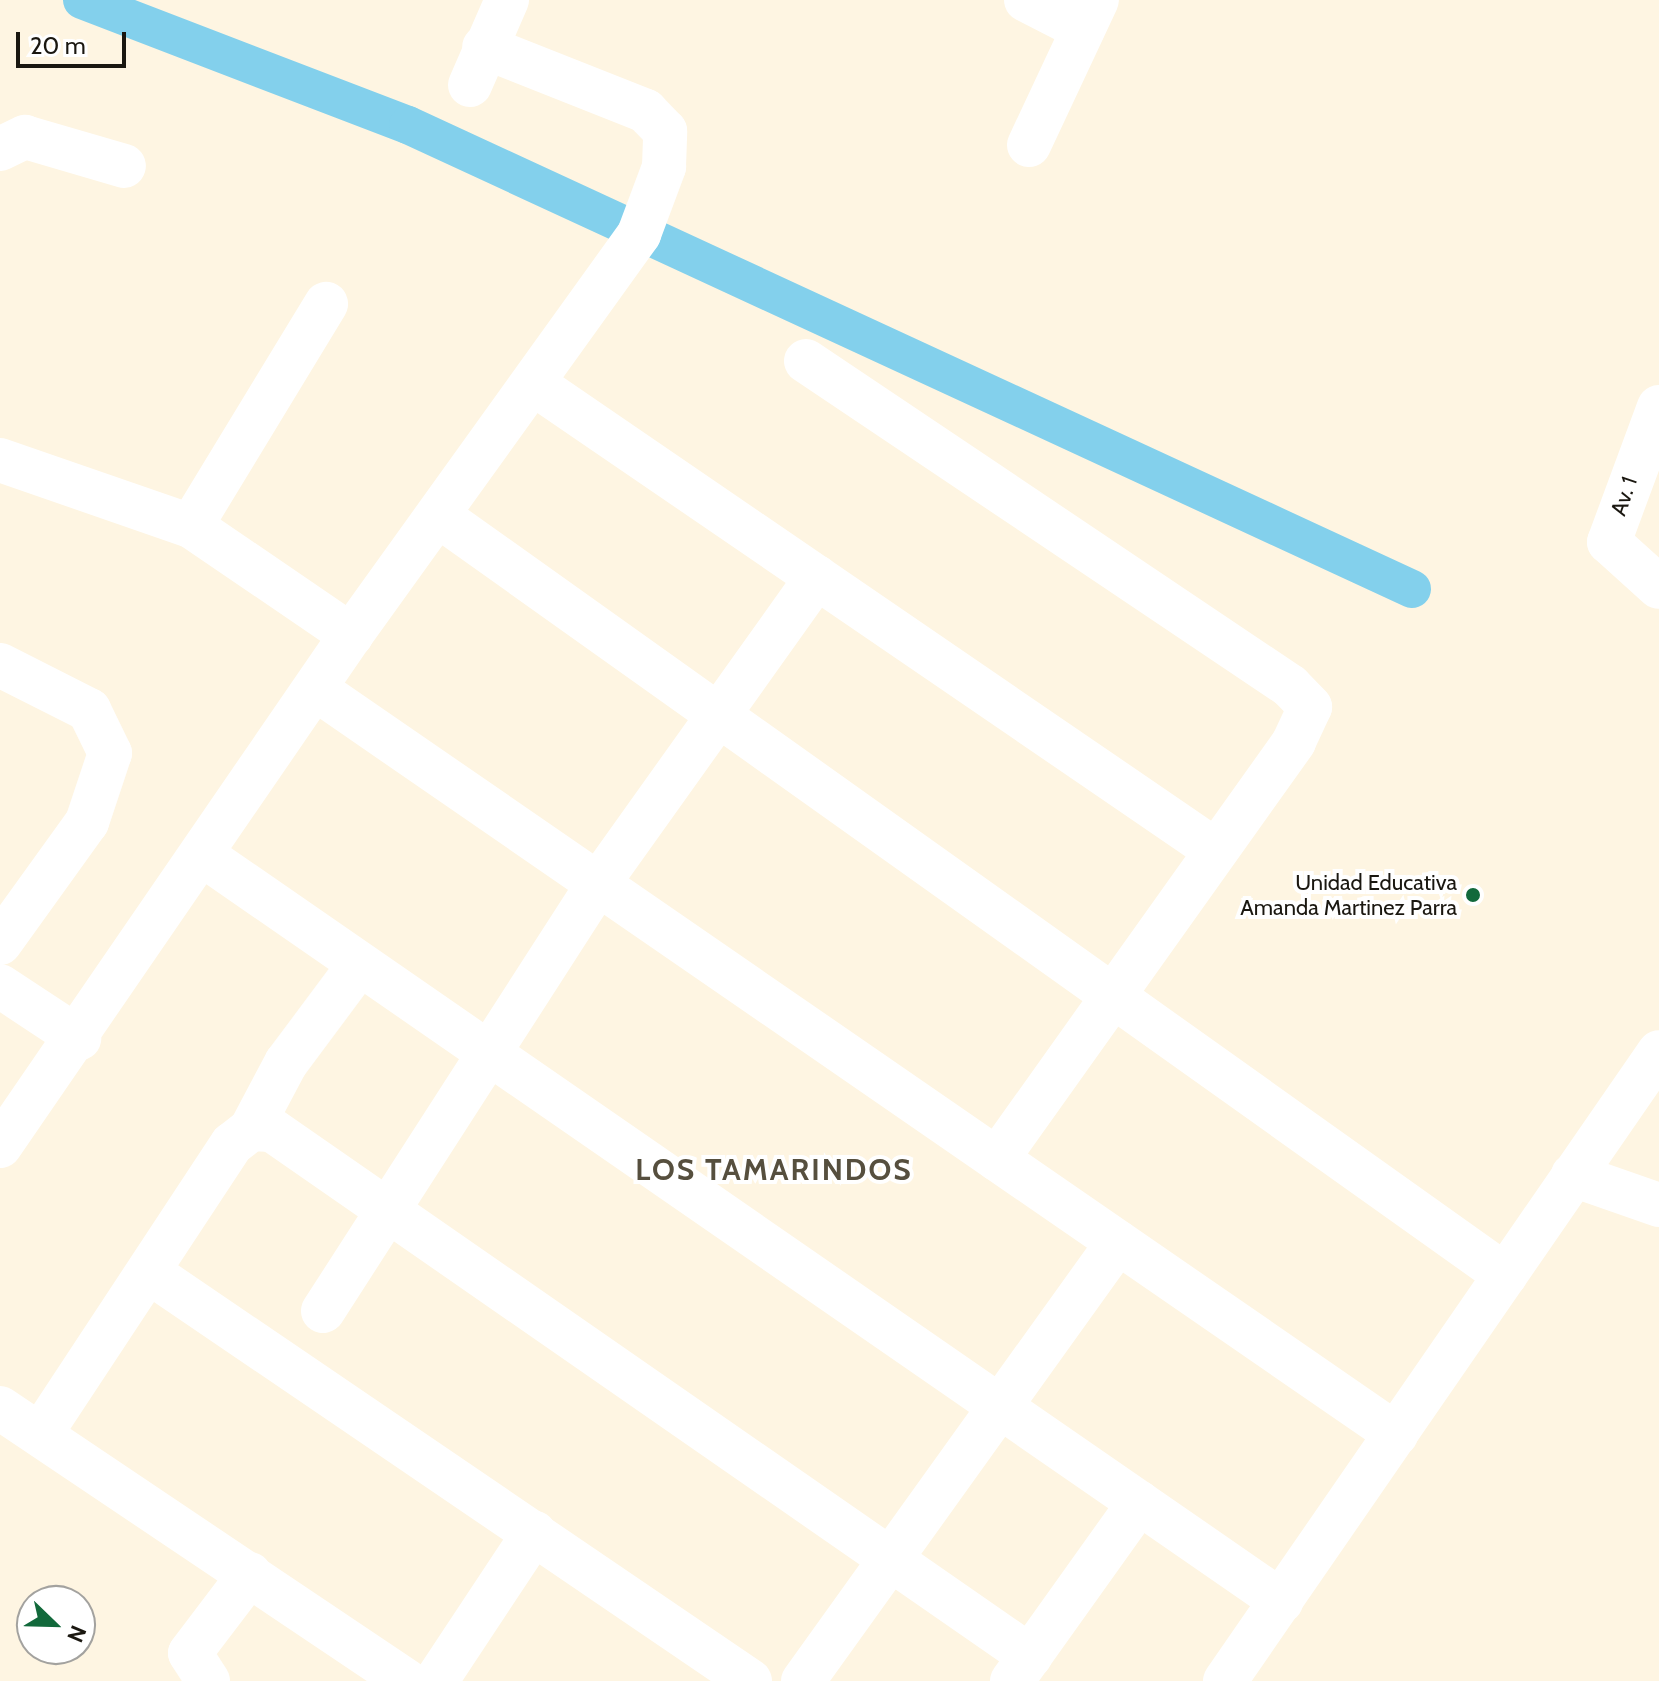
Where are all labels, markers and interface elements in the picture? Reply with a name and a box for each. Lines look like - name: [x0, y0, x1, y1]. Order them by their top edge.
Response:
- scale bar: [20, 16, 130, 66]
- text: 20 m: [30, 31, 86, 60]
- street label: Av. 1: [1605, 473, 1643, 519]
- place label: Unidad Educativa Amanda Martinez Parra: [1240, 869, 1457, 920]
- marker: Unidad Educativa Amanda Martinez Parra: [1464, 886, 1482, 904]
- district label: LOS TAMARINDOS: [635, 1152, 913, 1188]
- north arrow: [16, 1585, 96, 1665]
- text: N: [61, 1621, 92, 1646]

